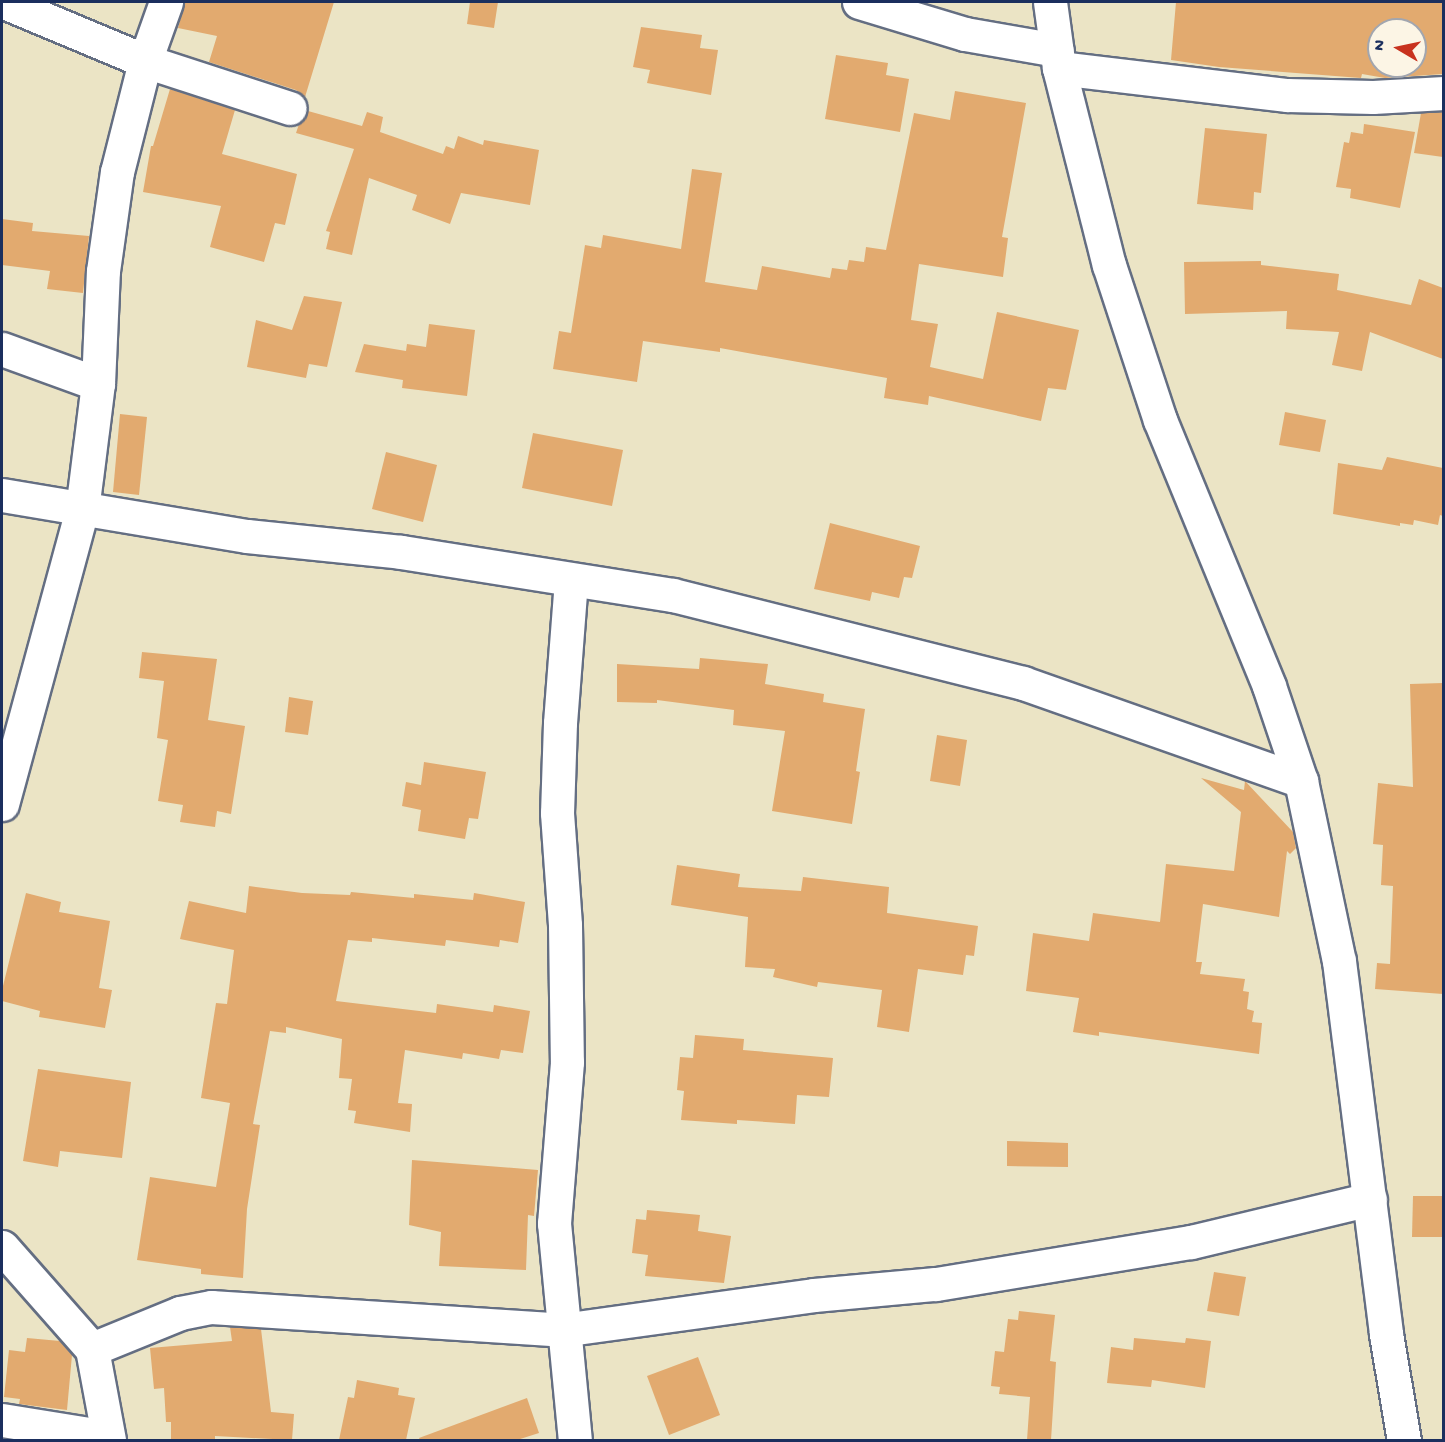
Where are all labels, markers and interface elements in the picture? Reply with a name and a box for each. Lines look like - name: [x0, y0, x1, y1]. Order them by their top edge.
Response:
- north arrow: [1367, 18, 1427, 78]
- text: N: [1371, 39, 1391, 52]

